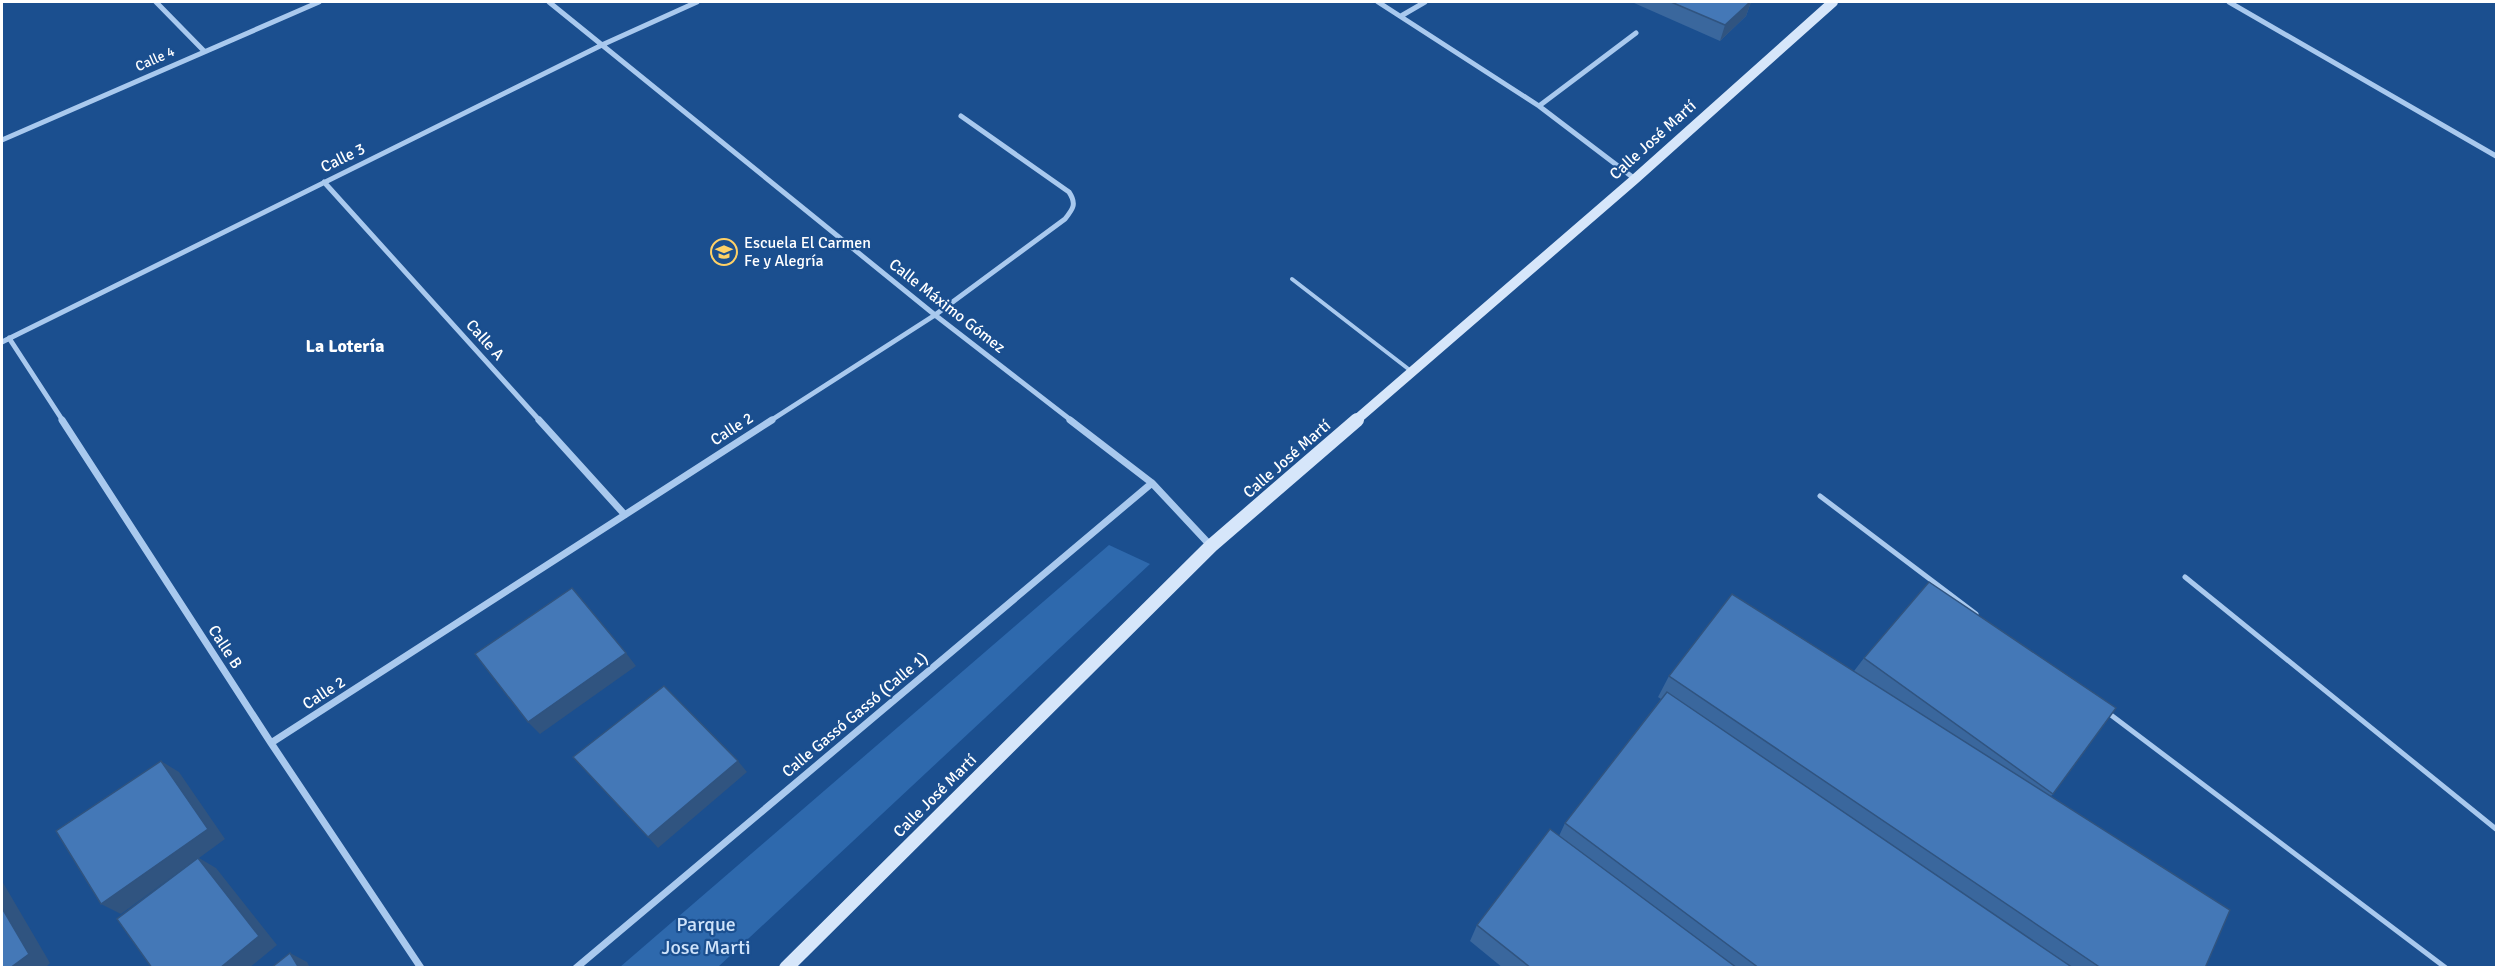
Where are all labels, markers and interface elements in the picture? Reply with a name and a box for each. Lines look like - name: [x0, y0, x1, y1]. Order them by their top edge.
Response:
- street label: Calle 4: [133, 43, 178, 75]
- street label: Calle José Martí: [1606, 95, 1701, 184]
- street label: Calle 3: [318, 139, 368, 177]
- place label: Escuela El Carmen Fe y Alegría: [744, 233, 871, 271]
- school or university icon: Escuela El Carmen Fe y Alegría: [709, 237, 739, 267]
- street label: Calle Máximo Gómez: [885, 254, 1009, 358]
- street label: Calle A: [461, 315, 509, 365]
- district label: La Lotería: [306, 335, 384, 357]
- street label: Calle 2: [707, 408, 757, 450]
- street label: Calle José Martí: [1239, 415, 1335, 502]
- street label: Calle B: [204, 621, 246, 673]
- street label: Calle Gassó Gassó (Calle 1): [778, 648, 932, 782]
- street label: Calle 2: [299, 672, 349, 714]
- street label: Calle José Martí: [889, 750, 981, 842]
- park label: Parque Jose Marti: [661, 912, 751, 960]

